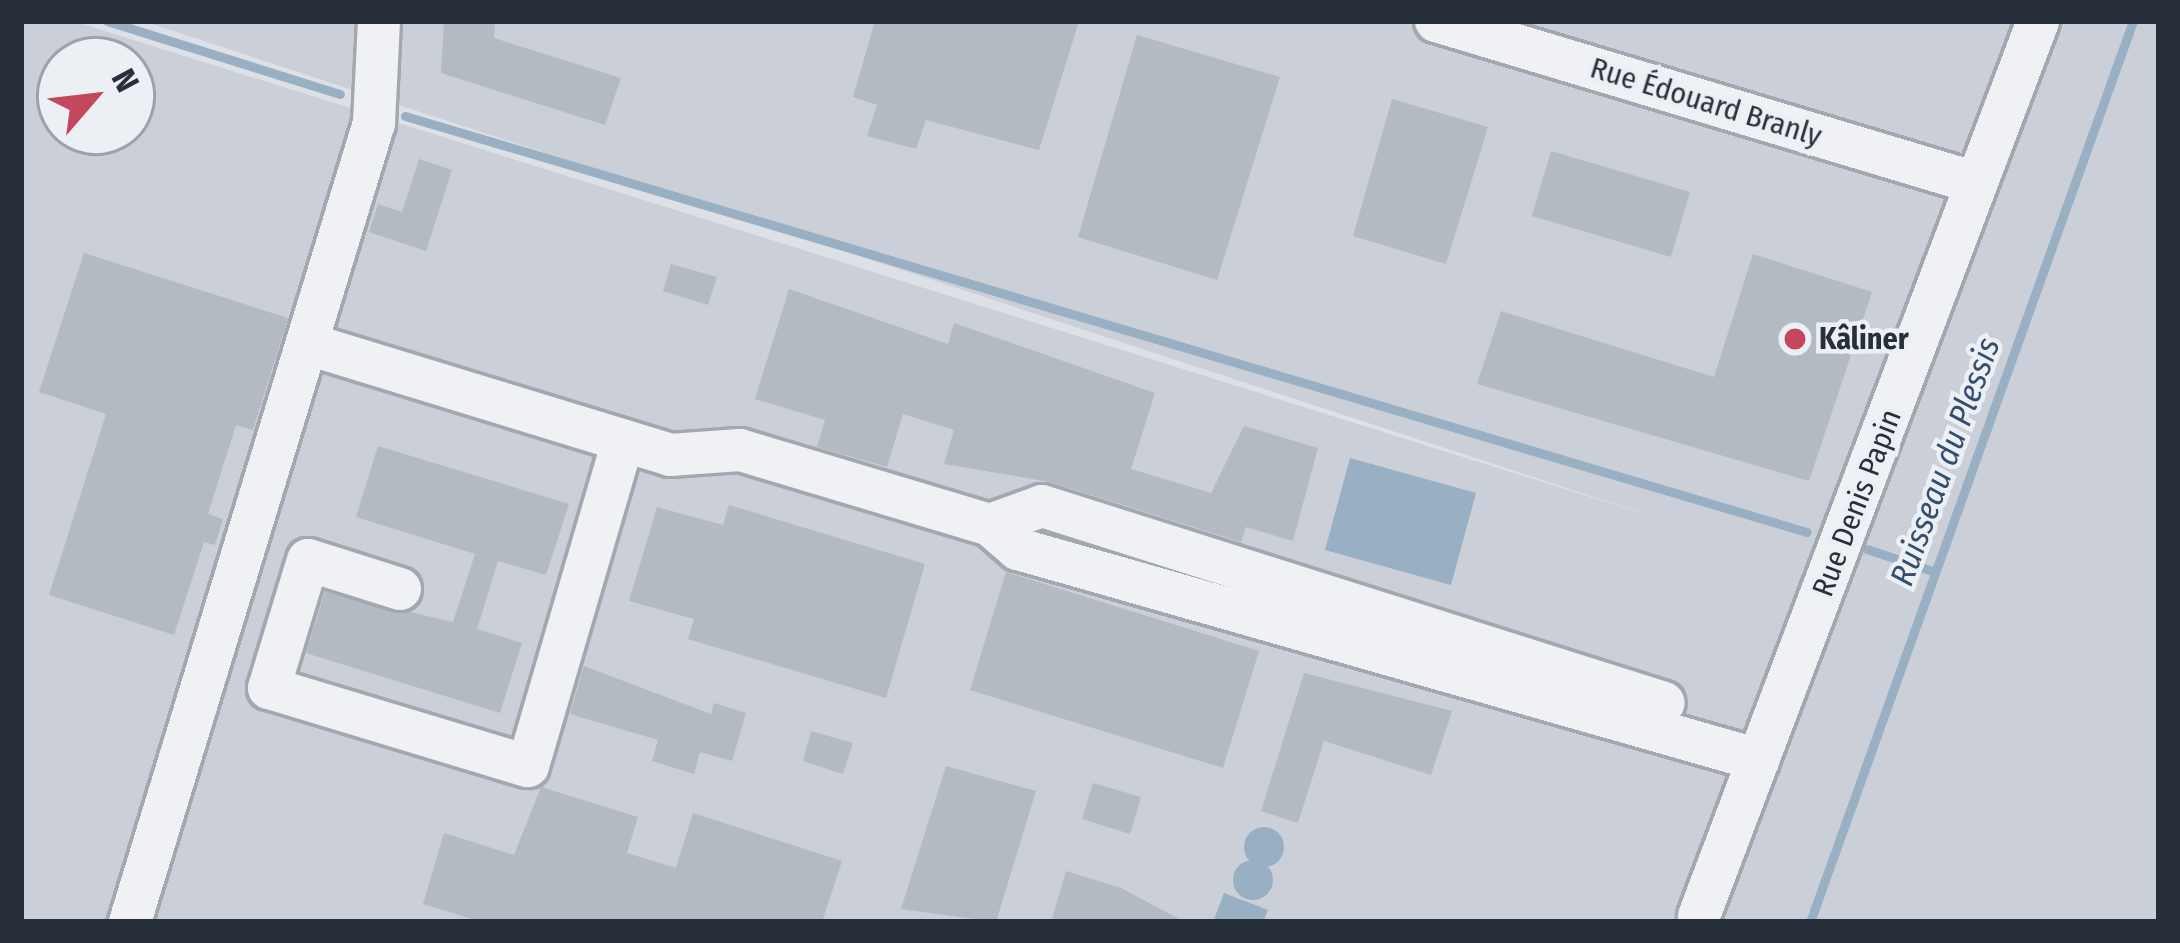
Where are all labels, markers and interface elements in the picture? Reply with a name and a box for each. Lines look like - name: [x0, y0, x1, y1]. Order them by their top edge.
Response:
- north arrow: [36, 36, 156, 156]
- street label: Rue Édouard Branly: [1586, 50, 1826, 154]
- text: N: [103, 62, 147, 99]
- place label: Kâliner: [1819, 321, 1909, 357]
- marker: Kâliner: [1782, 326, 1808, 352]
- water label: Ruisseau du Plessis: [1883, 333, 2009, 591]
- street label: Rue Denis Papin: [1805, 404, 1909, 602]

